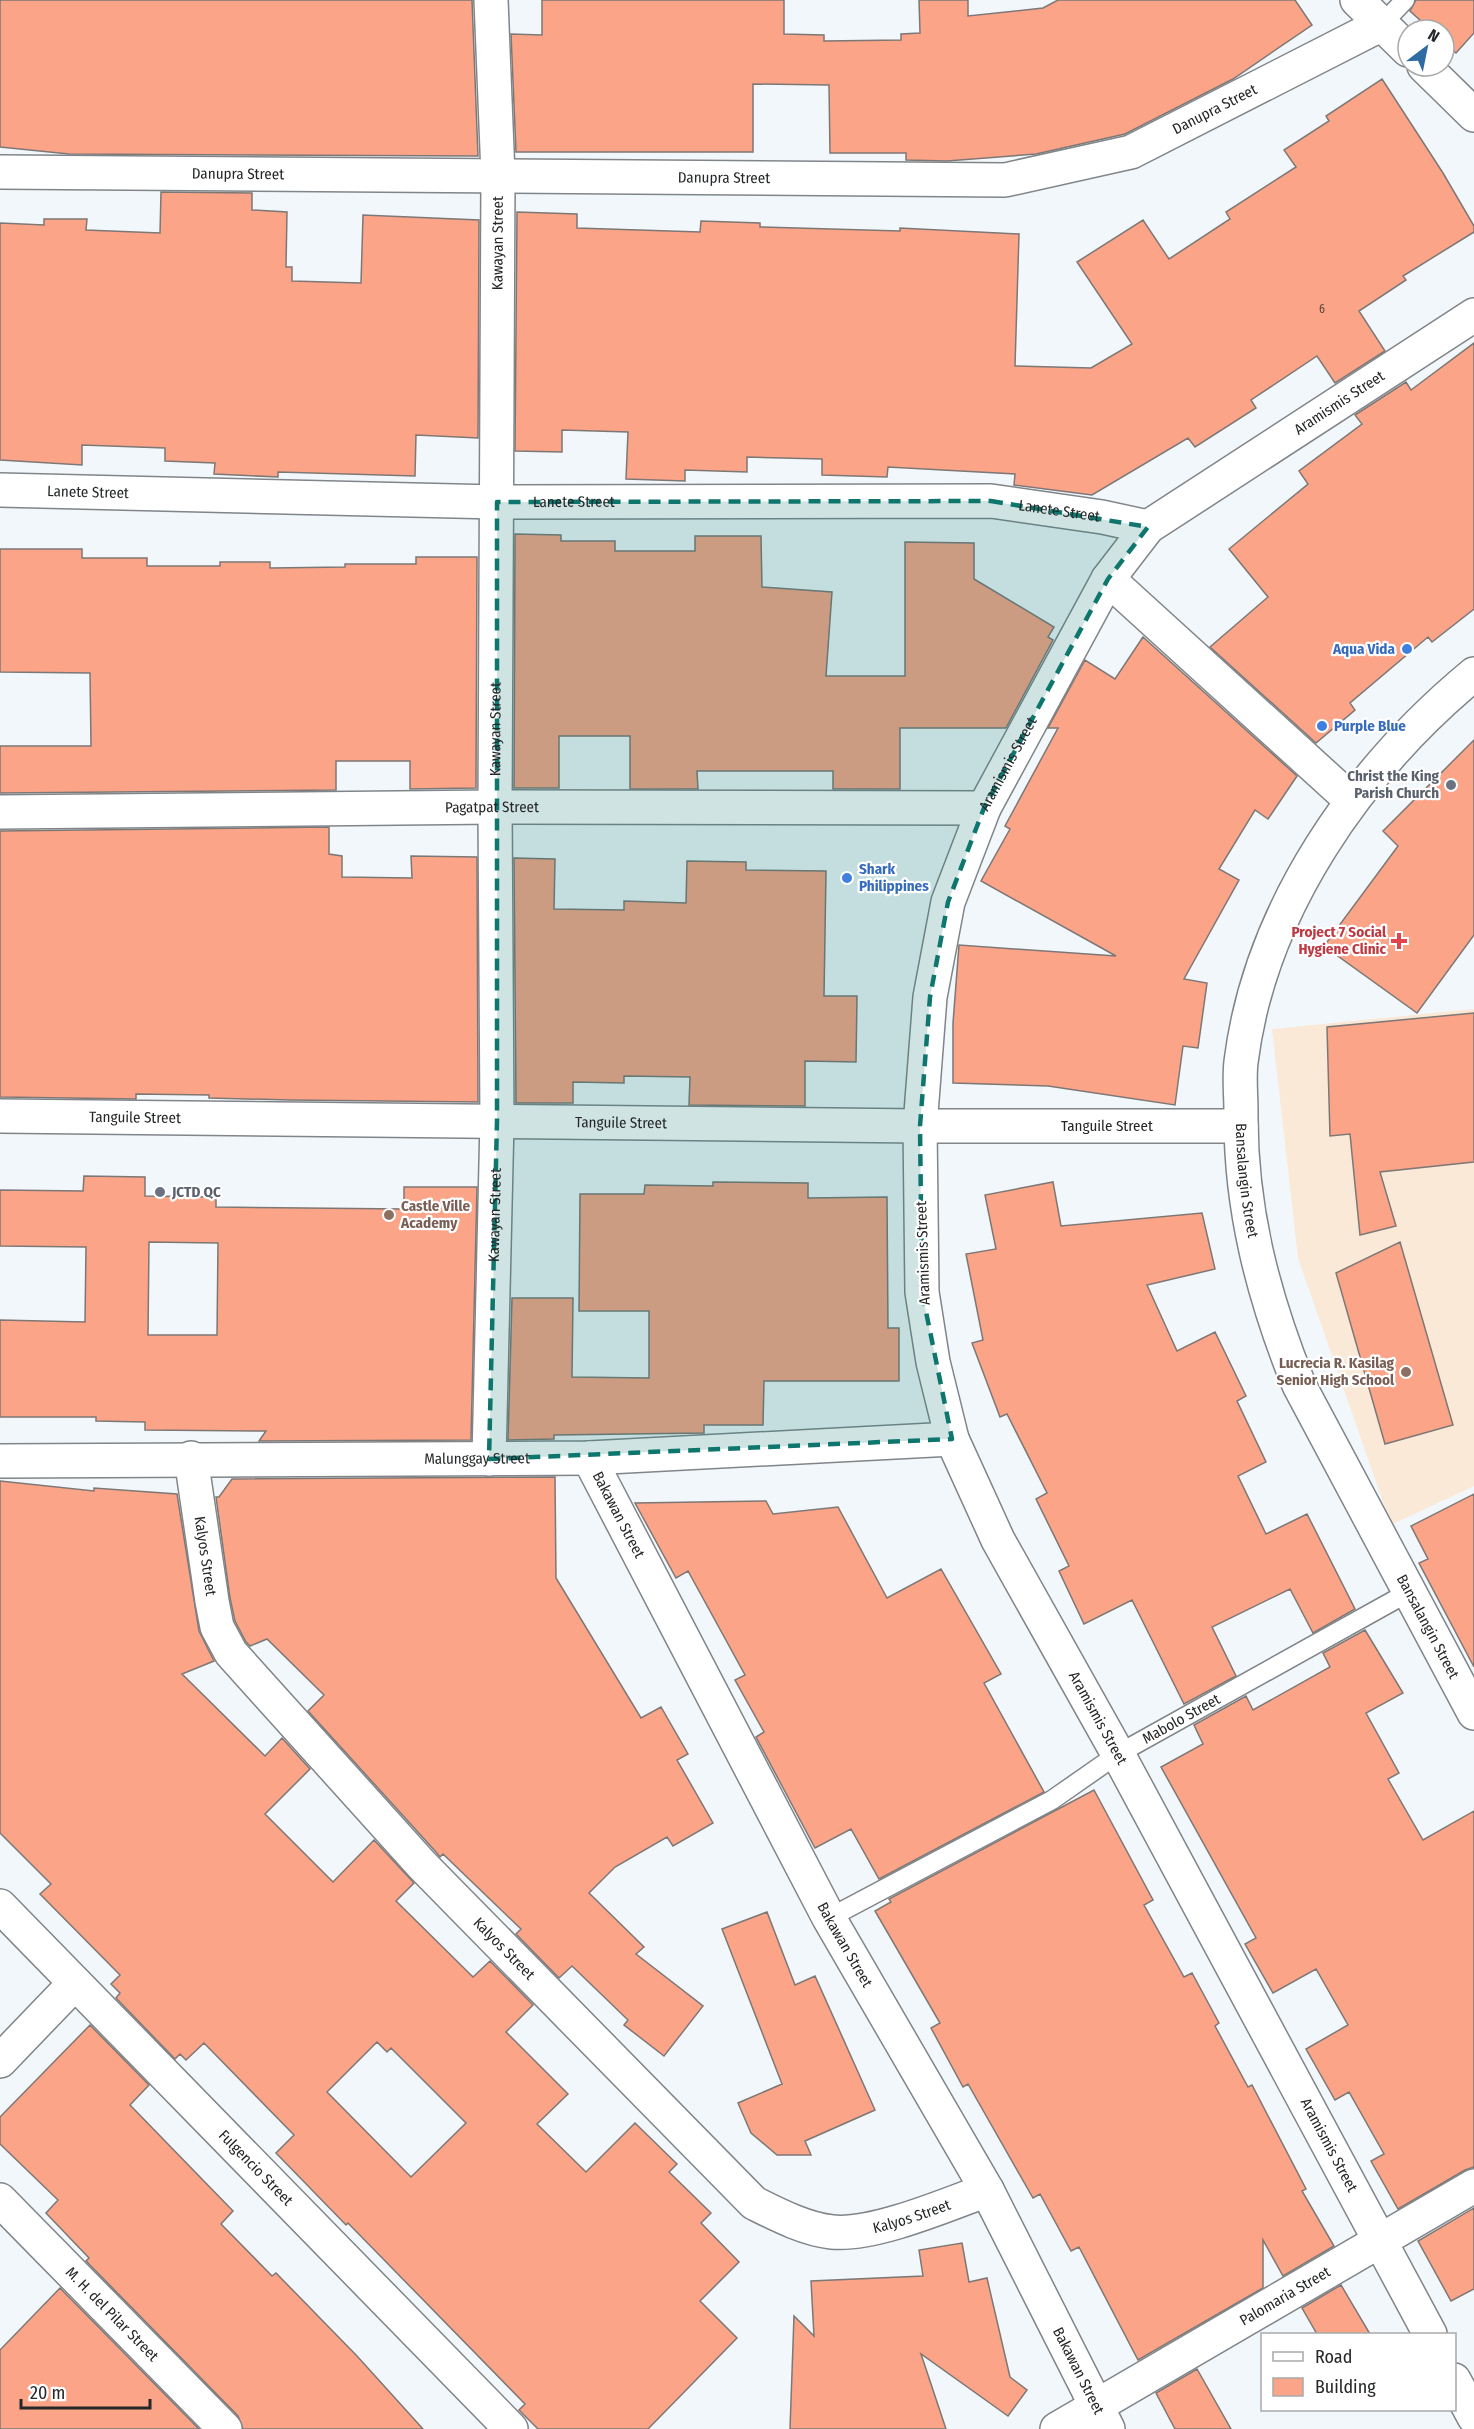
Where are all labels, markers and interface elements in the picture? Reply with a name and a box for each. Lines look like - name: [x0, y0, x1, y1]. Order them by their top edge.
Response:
- north arrow: [1396, 18, 1456, 78]
- text: N: [1425, 25, 1443, 46]
- street label: Danupra Street: [1169, 80, 1260, 138]
- street label: Danupra Street: [192, 165, 284, 183]
- street label: Danupra Street: [678, 168, 770, 187]
- street label: Kawayan Street: [488, 196, 507, 290]
- house number: 6: [1319, 302, 1325, 316]
- street label: Aramismis Street: [1291, 367, 1388, 439]
- street label: Lanete Street: [47, 482, 129, 502]
- street label: Lanete Street: [533, 493, 615, 511]
- street label: Lanete Street: [1017, 496, 1101, 526]
- place label: Aqua Vida: [1332, 640, 1396, 658]
- marker: Aqua Vida: [1400, 642, 1414, 656]
- street label: Kawayan Street: [486, 682, 505, 776]
- street label: Aramismis Street: [975, 714, 1041, 814]
- place label: Purple Blue: [1334, 717, 1406, 735]
- marker: Purple Blue: [1315, 719, 1329, 733]
- place label: Christ the King Parish Church: [1347, 767, 1440, 802]
- marker: Christ the King Parish Church: [1444, 778, 1458, 792]
- street label: Pagatpat Street: [445, 798, 539, 817]
- place label: Shark Philippines: [859, 860, 929, 895]
- marker: Shark Philippines: [840, 871, 854, 885]
- place label: Project 7 Social Hygiene Clinic: [1291, 923, 1387, 958]
- marker: Project 7 Social Hygiene Clinic: [1390, 932, 1408, 950]
- street label: Tanguile Street: [89, 1108, 181, 1127]
- street label: Tanguile Street: [575, 1113, 667, 1132]
- street label: Tanguile Street: [1061, 1117, 1153, 1135]
- street label: Bansalangin Street: [1232, 1123, 1262, 1240]
- street label: Kawayan Street: [485, 1168, 505, 1262]
- place label: JCTD QC: [171, 1183, 221, 1201]
- marker: JCTD QC: [153, 1185, 167, 1199]
- place label: Castle Ville Academy: [400, 1197, 470, 1232]
- street label: Aramismis Street: [912, 1201, 934, 1305]
- marker: Castle Ville Academy: [382, 1208, 396, 1222]
- place label: Lucrecia R. Kasilag Senior High School: [1277, 1354, 1395, 1389]
- marker: Lucrecia R. Kasilag Senior High School: [1399, 1365, 1413, 1379]
- street label: Malunggay Street: [424, 1449, 530, 1468]
- street label: Bakawan Street: [589, 1468, 649, 1561]
- street label: Kalyos Street: [191, 1515, 220, 1597]
- street label: Bansalangin Street: [1393, 1571, 1463, 1682]
- street label: Aramismis Street: [1065, 1668, 1131, 1768]
- street label: Mabolo Street: [1139, 1690, 1223, 1748]
- street label: Bakawan Street: [813, 1899, 876, 1991]
- street label: Kalyos Street: [470, 1914, 539, 1984]
- street label: Aramismis Street: [1297, 2095, 1361, 2195]
- street label: Fulgencio Street: [215, 2126, 297, 2209]
- street label: Kalyos Street: [871, 2196, 953, 2237]
- street label: M. H. del Pilar Street: [62, 2263, 162, 2365]
- street label: Palomaria Street: [1237, 2263, 1334, 2329]
- street label: Bakawan Street: [1049, 2324, 1108, 2417]
- legend: [1261, 2333, 1456, 2411]
- text: Road: [1315, 2346, 1352, 2368]
- scale bar: [21, 2372, 150, 2410]
- text: Building: [1315, 2376, 1376, 2398]
- text: 20 m: [30, 2382, 65, 2404]

